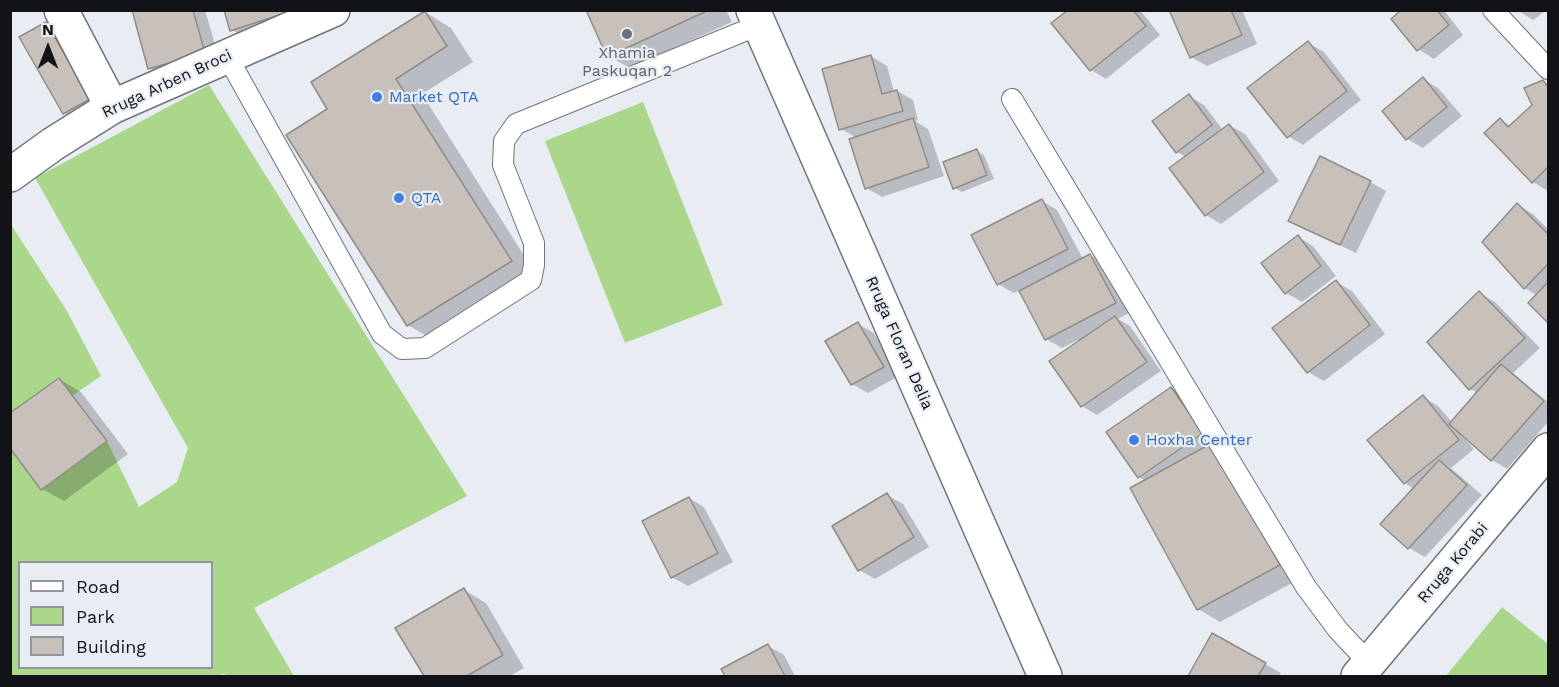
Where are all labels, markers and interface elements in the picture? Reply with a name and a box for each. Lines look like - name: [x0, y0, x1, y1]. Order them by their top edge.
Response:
- north arrow: [18, 18, 78, 78]
- text: N: [42, 20, 54, 39]
- marker: Xhamia Paskuqan 2: [620, 27, 634, 41]
- place label: Xhamia Paskuqan 2: [582, 43, 672, 81]
- street label: Rruga Arben Broci: [99, 45, 235, 123]
- place label: Market QTA: [389, 87, 478, 107]
- marker: Market QTA: [370, 90, 384, 104]
- place label: QTA: [411, 188, 441, 208]
- marker: QTA: [392, 191, 406, 205]
- street label: Rruga Floran Delia: [861, 273, 937, 413]
- place label: Hoxha Center: [1146, 430, 1252, 450]
- marker: Hoxha Center: [1127, 433, 1141, 447]
- street label: Rruga Korabi: [1414, 519, 1492, 607]
- legend: [18, 561, 213, 669]
- text: Road: [76, 576, 120, 597]
- text: Park: [76, 606, 115, 627]
- text: Building: [76, 636, 146, 657]

